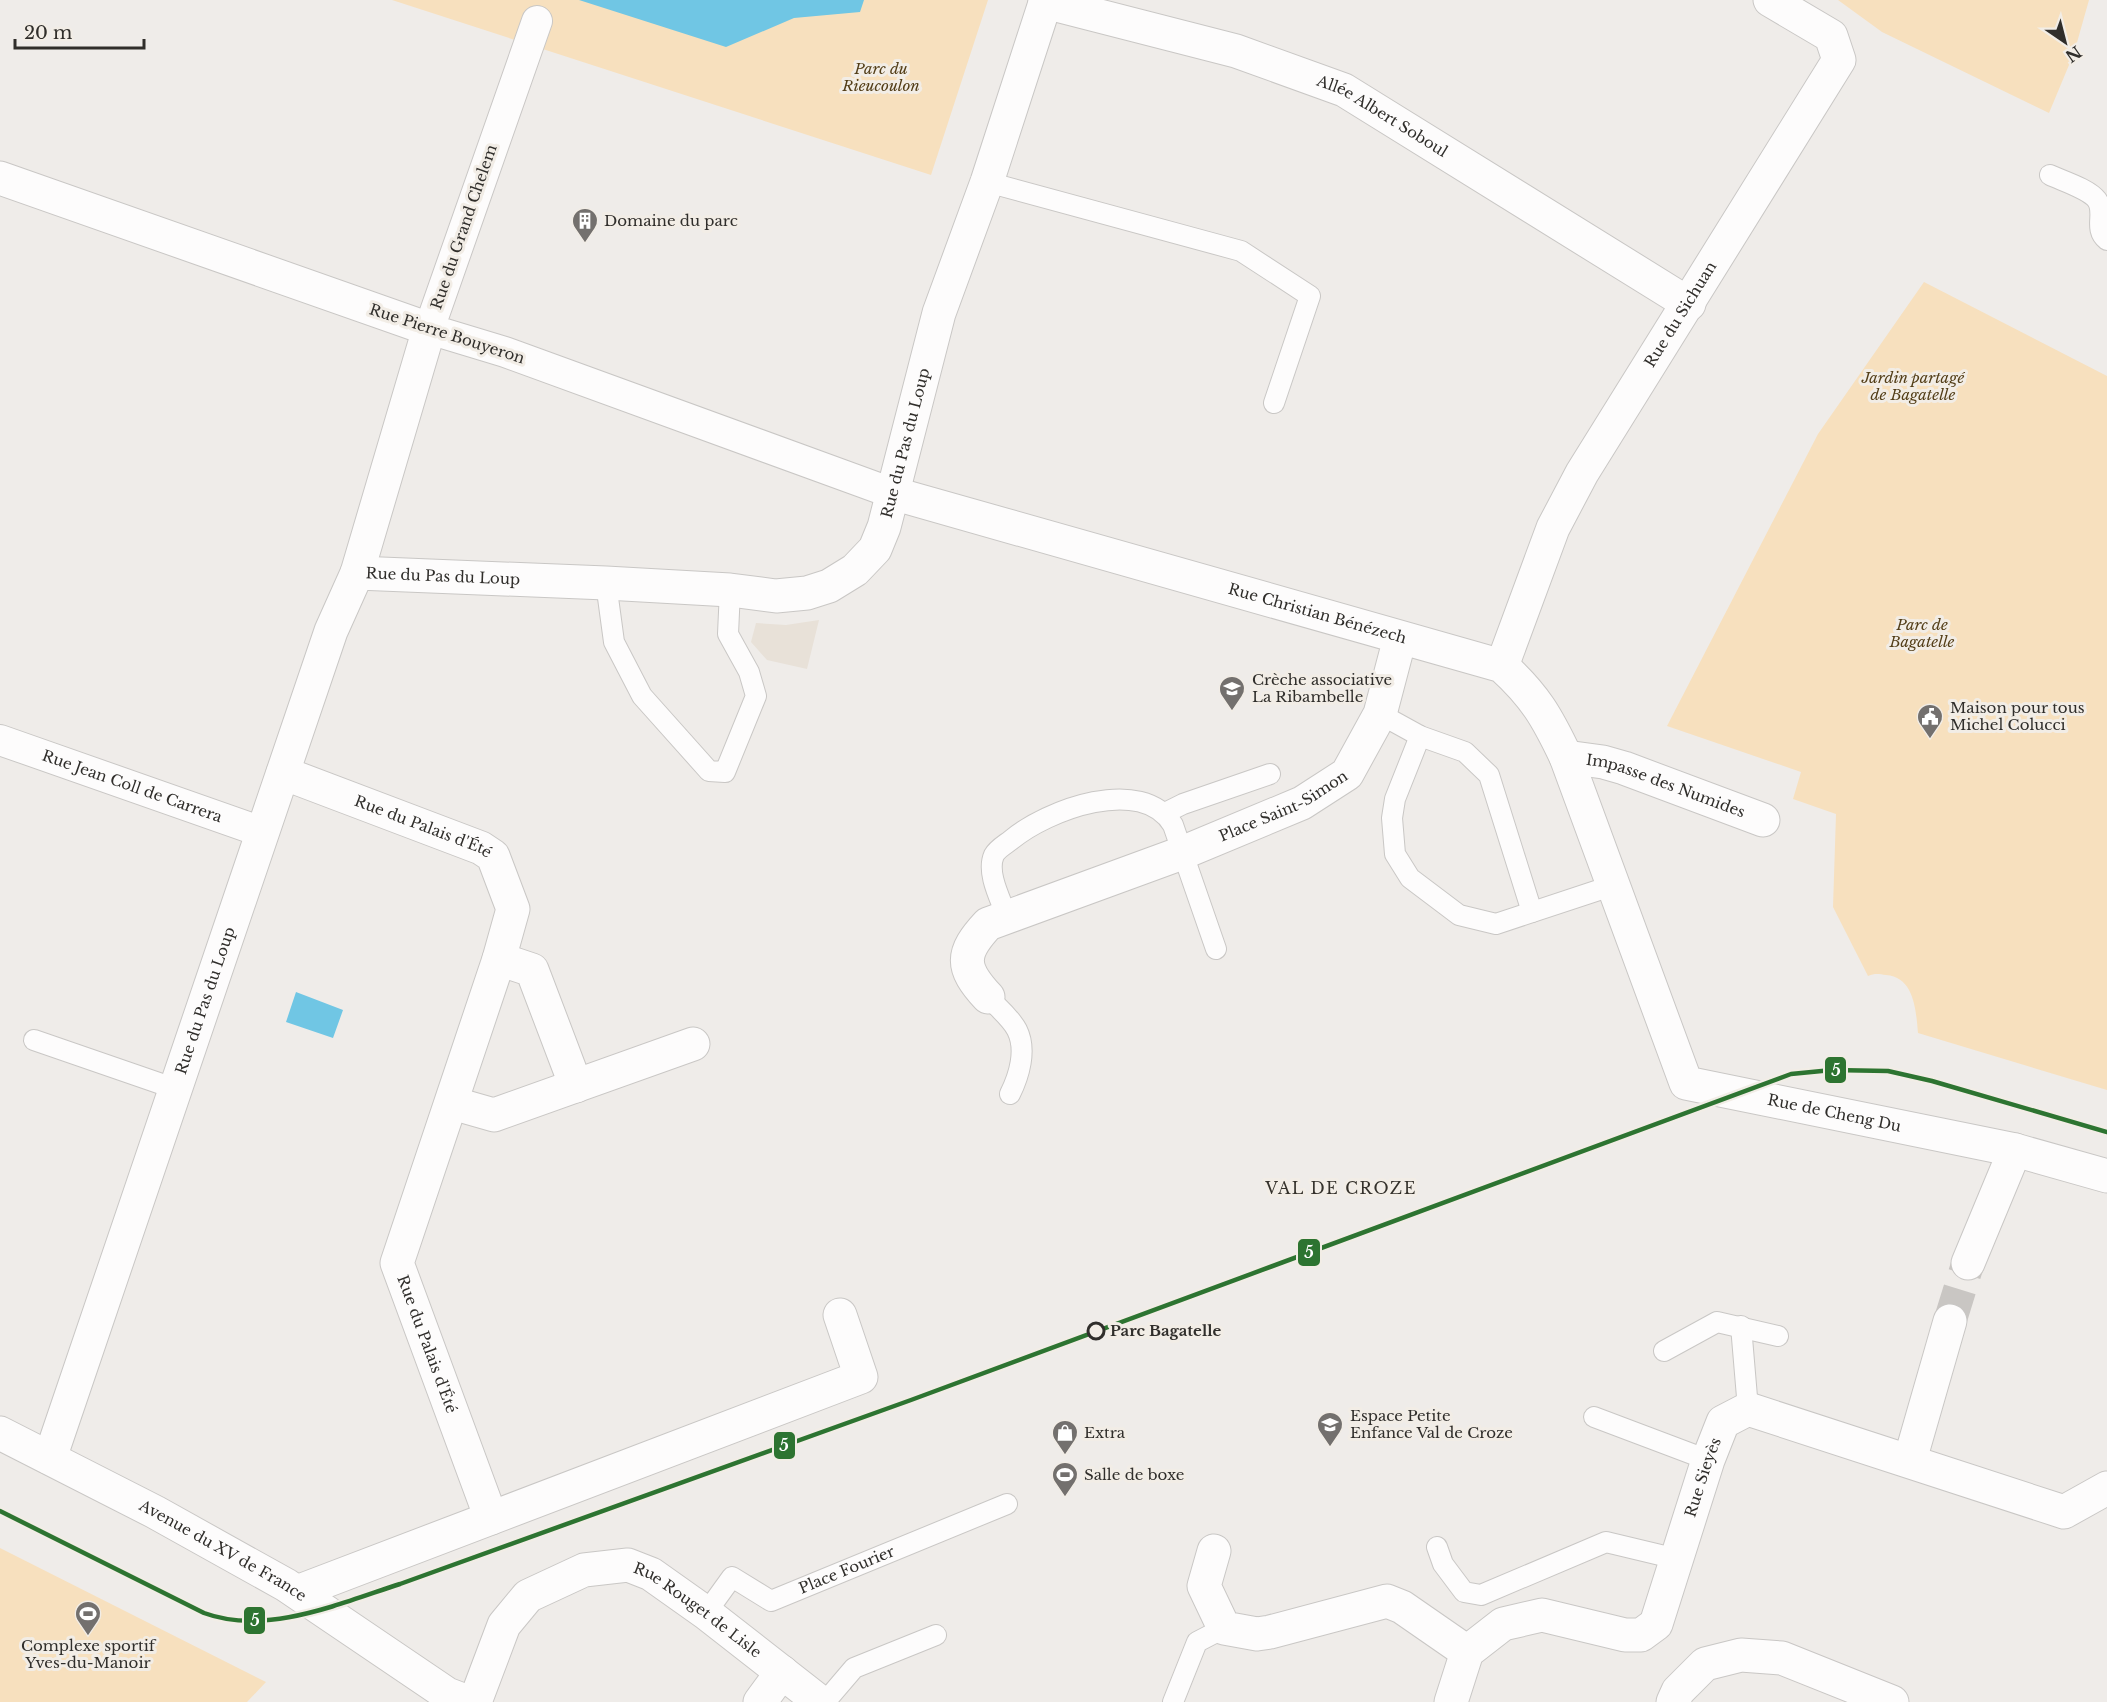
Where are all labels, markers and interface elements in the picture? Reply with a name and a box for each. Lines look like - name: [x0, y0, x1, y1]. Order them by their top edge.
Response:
- scale bar: [15, 12, 144, 50]
- north arrow: [2035, 12, 2095, 72]
- text: 20 m: [24, 22, 72, 44]
- text: N: [2062, 42, 2086, 67]
- park label: Parc du Rieucoulon: [841, 59, 920, 95]
- street label: Allée Albert Soboul: [1313, 71, 1452, 161]
- street label: Rue du Grand Chelem: [426, 142, 501, 312]
- building icon: Domaine du parc: [570, 206, 600, 244]
- place label: Domaine du parc: [604, 211, 738, 230]
- street label: Rue du Sichuan: [1640, 258, 1720, 371]
- street label: Rue Pierre Bouyeron: [367, 299, 527, 368]
- street label: Rue du Pas du Loup: [877, 366, 934, 520]
- park label: Jardin partagé de Bagatelle: [1861, 368, 1965, 404]
- street label: Rue du Pas du Loup: [365, 563, 520, 589]
- street label: Rue Christian Bénézech: [1226, 579, 1409, 647]
- park label: Parc de Bagatelle: [1889, 615, 1955, 651]
- place label: Crèche associative La Ribambelle: [1252, 670, 1392, 706]
- school or university icon: Crèche associative La Ribambelle: [1217, 674, 1247, 712]
- place label: Maison pour tous Michel Colucci: [1950, 698, 2085, 734]
- public building icon: Maison pour tous Michel Colucci: [1915, 702, 1945, 740]
- street label: Rue Jean Coll de Carrera: [40, 746, 225, 826]
- street label: Impasse des Numides: [1585, 750, 1748, 822]
- street label: Place Saint-Simon: [1216, 766, 1351, 846]
- street label: Rue du Palais d'Été: [352, 791, 496, 862]
- street label: Rue du Pas du Loup: [171, 924, 239, 1077]
- line badge: 5: [1824, 1056, 1847, 1084]
- text: 5: [1831, 1060, 1841, 1080]
- street label: Rue de Cheng Du: [1766, 1090, 1903, 1136]
- district label: VAL DE CROZE: [1264, 1178, 1417, 1198]
- line badge: 5: [1297, 1238, 1321, 1267]
- text: 5: [1304, 1242, 1314, 1262]
- street label: Rue du Palais d'Été: [393, 1272, 462, 1416]
- place label: Parc Bagatelle: [1110, 1321, 1222, 1340]
- marker: Parc Bagatelle: [1087, 1322, 1105, 1340]
- place label: Espace Petite Enfance Val de Croze: [1350, 1406, 1513, 1442]
- school or university icon: Espace Petite Enfance Val de Croze: [1315, 1410, 1345, 1448]
- shop icon: Extra: [1050, 1418, 1080, 1456]
- place label: Extra: [1084, 1423, 1126, 1442]
- line badge: 5: [773, 1431, 796, 1460]
- text: 5: [779, 1435, 789, 1455]
- street label: Rue Sieyès: [1680, 1435, 1725, 1519]
- sports icon: Salle de boxe: [1050, 1460, 1080, 1498]
- place label: Salle de boxe: [1084, 1465, 1184, 1484]
- street label: Avenue du XV de France: [135, 1495, 310, 1605]
- street label: Place Fourier: [796, 1541, 898, 1598]
- street label: Rue Rouget de Lisle: [631, 1558, 765, 1662]
- sports icon: Complexe sportif Yves-du-Manoir: [73, 1599, 103, 1637]
- line badge: 5: [243, 1606, 266, 1635]
- text: 5: [250, 1610, 260, 1630]
- place label: Complexe sportif Yves-du-Manoir: [21, 1636, 157, 1672]

